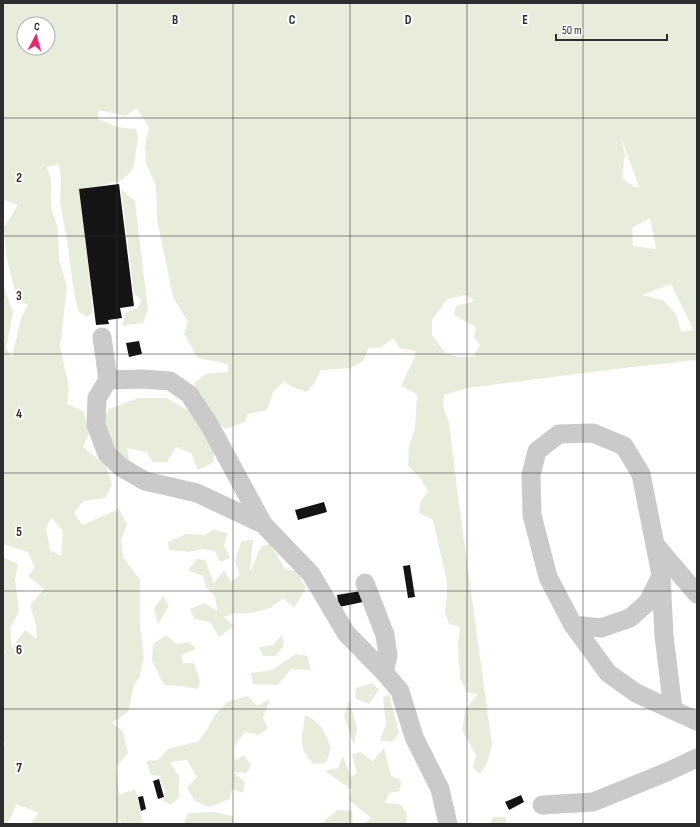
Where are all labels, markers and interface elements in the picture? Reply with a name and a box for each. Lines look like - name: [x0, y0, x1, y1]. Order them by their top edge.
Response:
- text: B: [172, 12, 178, 28]
- text: C: [289, 12, 296, 28]
- text: D: [405, 12, 412, 28]
- text: E: [522, 12, 528, 28]
- north arrow: [16, 16, 56, 56]
- scale bar: [556, 16, 667, 42]
- text: С: [34, 20, 41, 33]
- text: 50 m: [562, 23, 582, 38]
- text: 2: [16, 170, 22, 186]
- text: 3: [16, 288, 22, 304]
- text: 4: [16, 406, 22, 422]
- text: 5: [16, 524, 22, 540]
- text: 6: [16, 642, 22, 658]
- text: 7: [16, 760, 22, 776]

